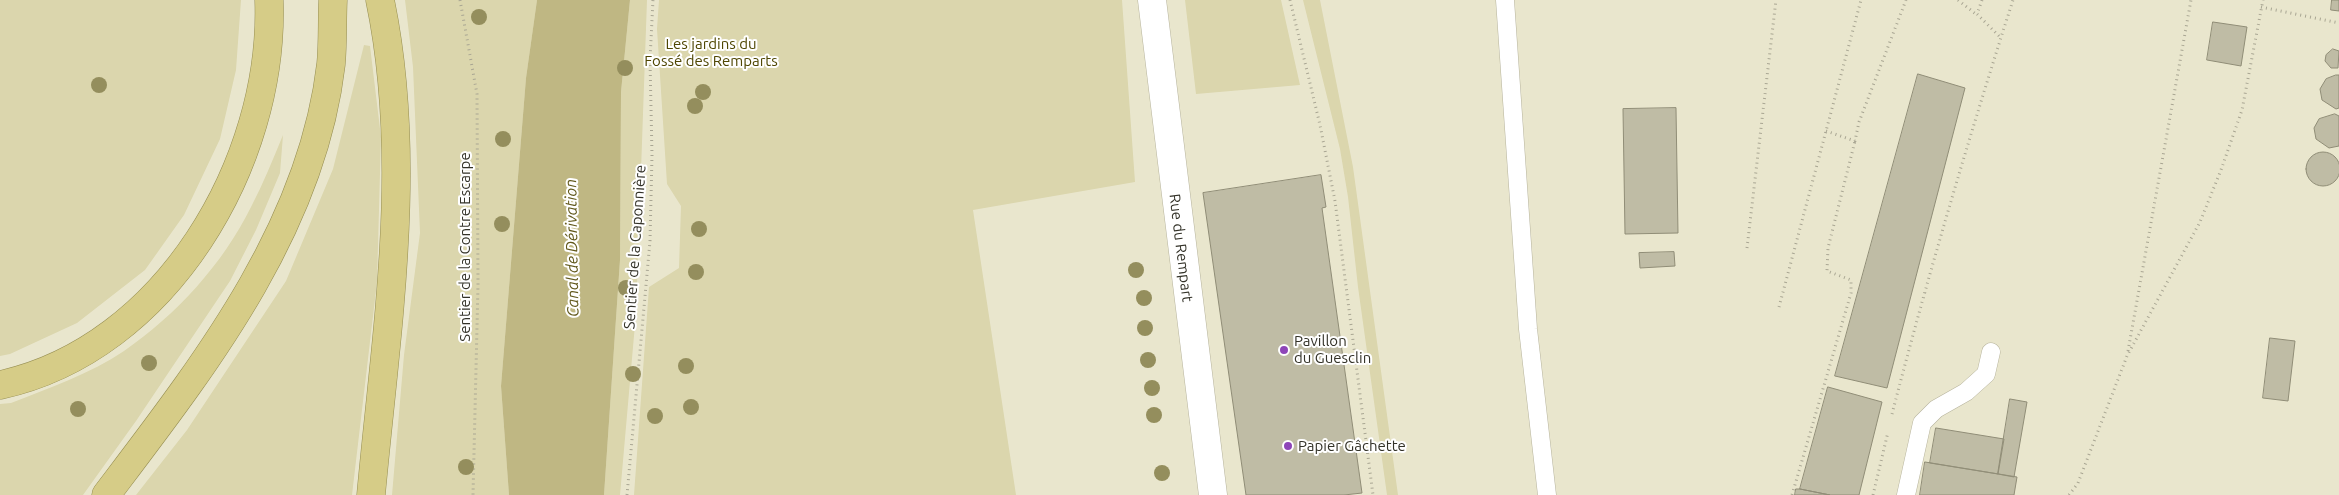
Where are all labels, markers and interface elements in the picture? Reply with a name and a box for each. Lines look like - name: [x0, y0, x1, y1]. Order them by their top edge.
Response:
- park label: Les jardins du Fossé des Remparts: [644, 35, 778, 70]
- street label: Sentier de la Contre Escarpe: [456, 152, 474, 342]
- street label: Sentier de la Caponnière: [620, 164, 650, 330]
- water label: Canal de Dérivation: [561, 179, 583, 317]
- street label: Rue du Rempart: [1165, 193, 1197, 303]
- place label: Pavillon du Guesclin: [1294, 332, 1371, 367]
- marker: Pavillon du Guesclin: [1278, 344, 1290, 356]
- place label: Papier Gâchette: [1298, 437, 1406, 455]
- marker: Papier Gâchette: [1282, 440, 1294, 452]

